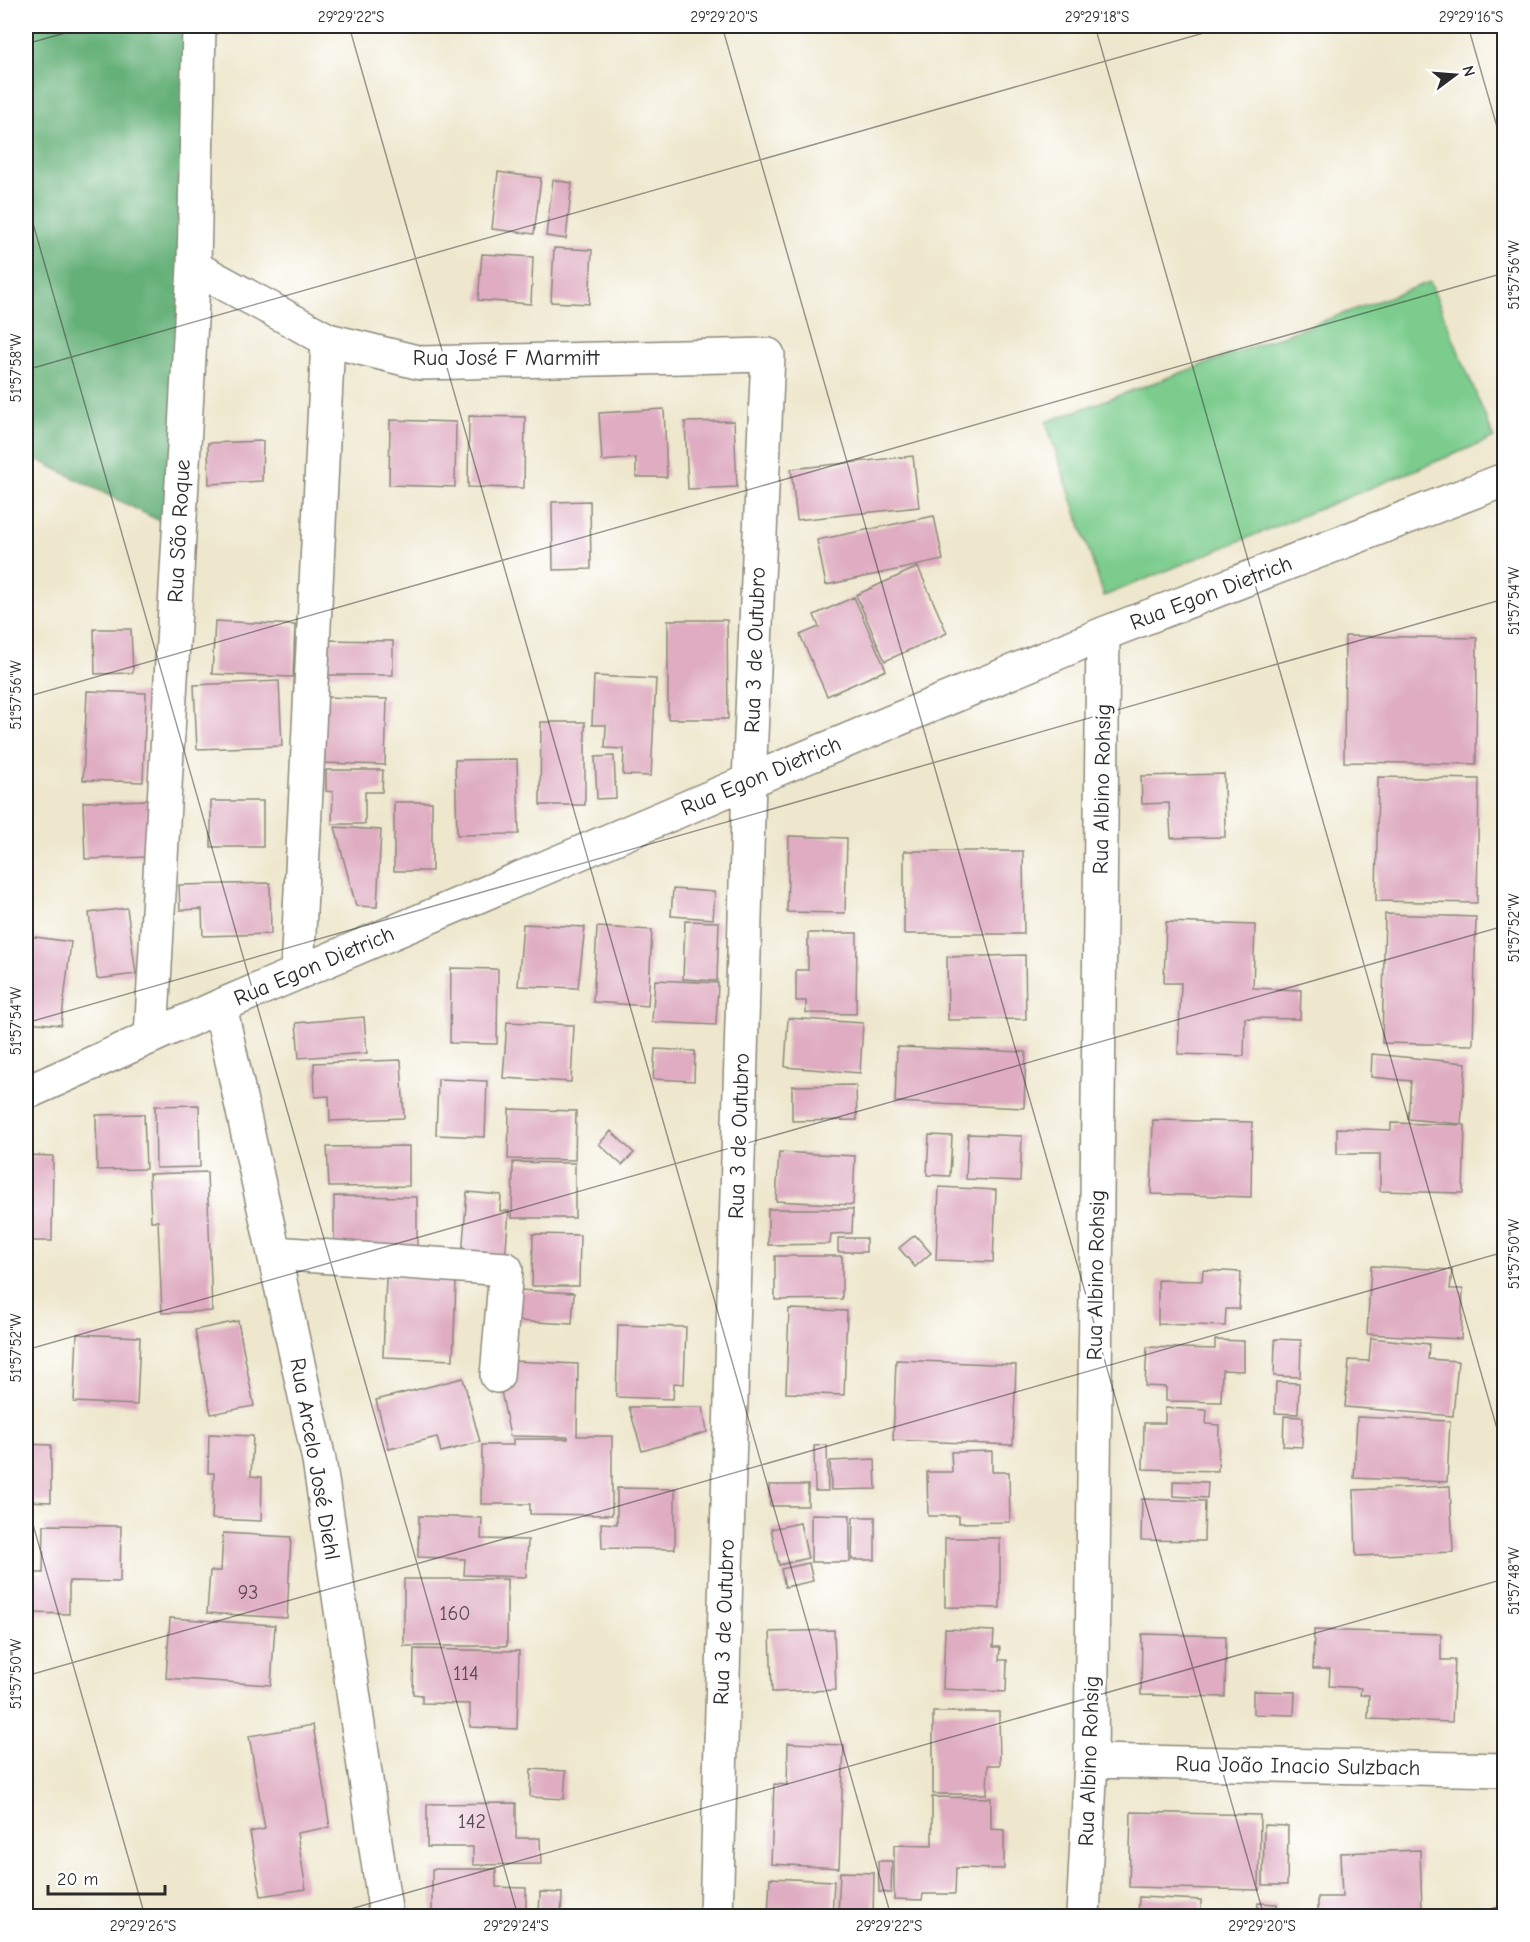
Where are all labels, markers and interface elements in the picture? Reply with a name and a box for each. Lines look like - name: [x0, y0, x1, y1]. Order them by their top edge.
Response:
- text: 29°29'22"S: [318, 8, 384, 26]
- text: 29°29'20"S: [690, 8, 758, 26]
- text: 29°29'18"S: [1065, 8, 1129, 26]
- text: 29°29'16"S: [1439, 8, 1503, 26]
- north arrow: [1425, 45, 1485, 105]
- text: N: [1458, 64, 1479, 79]
- text: 51°57'56"W: [1505, 240, 1523, 310]
- text: 51°57'58"W: [7, 334, 25, 402]
- street label: Rua José F Marmitt: [413, 345, 600, 371]
- street label: Rua São Roque: [162, 459, 196, 603]
- street label: Rua Egon Dietrich: [1126, 550, 1296, 636]
- street label: Rua 3 de Outubro: [739, 566, 771, 734]
- text: 51°57'54"W: [1505, 567, 1523, 635]
- text: 51°57'56"W: [7, 660, 25, 730]
- street label: Rua Albino Rohsig: [1088, 703, 1116, 875]
- street label: Rua Egon Dietrich: [677, 731, 845, 821]
- text: 51°57'52"W: [1505, 893, 1523, 963]
- street label: Rua Egon Dietrich: [230, 921, 398, 1011]
- text: 51°57'54"W: [7, 987, 25, 1055]
- street label: Rua 3 de Outubro: [723, 1052, 755, 1220]
- street label: Rua Albino Rohsig: [1082, 1189, 1110, 1361]
- text: 51°57'50"W: [1505, 1219, 1523, 1289]
- text: 51°57'52"W: [7, 1313, 25, 1383]
- street label: Rua Arcelo José Diehl: [284, 1356, 346, 1562]
- street label: Rua 3 de Outubro: [708, 1538, 740, 1706]
- text: 51°57'48"W: [1505, 1547, 1523, 1615]
- house number: 93: [238, 1581, 258, 1604]
- house number: 160: [440, 1602, 470, 1625]
- text: 51°57'50"W: [7, 1639, 25, 1709]
- house number: 114: [453, 1662, 479, 1685]
- street label: Rua Albino Rohsig: [1073, 1675, 1105, 1847]
- street label: Rua João Inacio Sulzbach: [1175, 1751, 1421, 1781]
- house number: 142: [458, 1810, 486, 1833]
- scale bar: [48, 1858, 165, 1896]
- text: 20 m: [57, 1869, 98, 1890]
- text: 29°29'26"S: [110, 1917, 176, 1935]
- text: 29°29'24"S: [483, 1917, 549, 1935]
- text: 29°29'22"S: [856, 1917, 922, 1935]
- text: 29°29'20"S: [1228, 1917, 1296, 1935]

